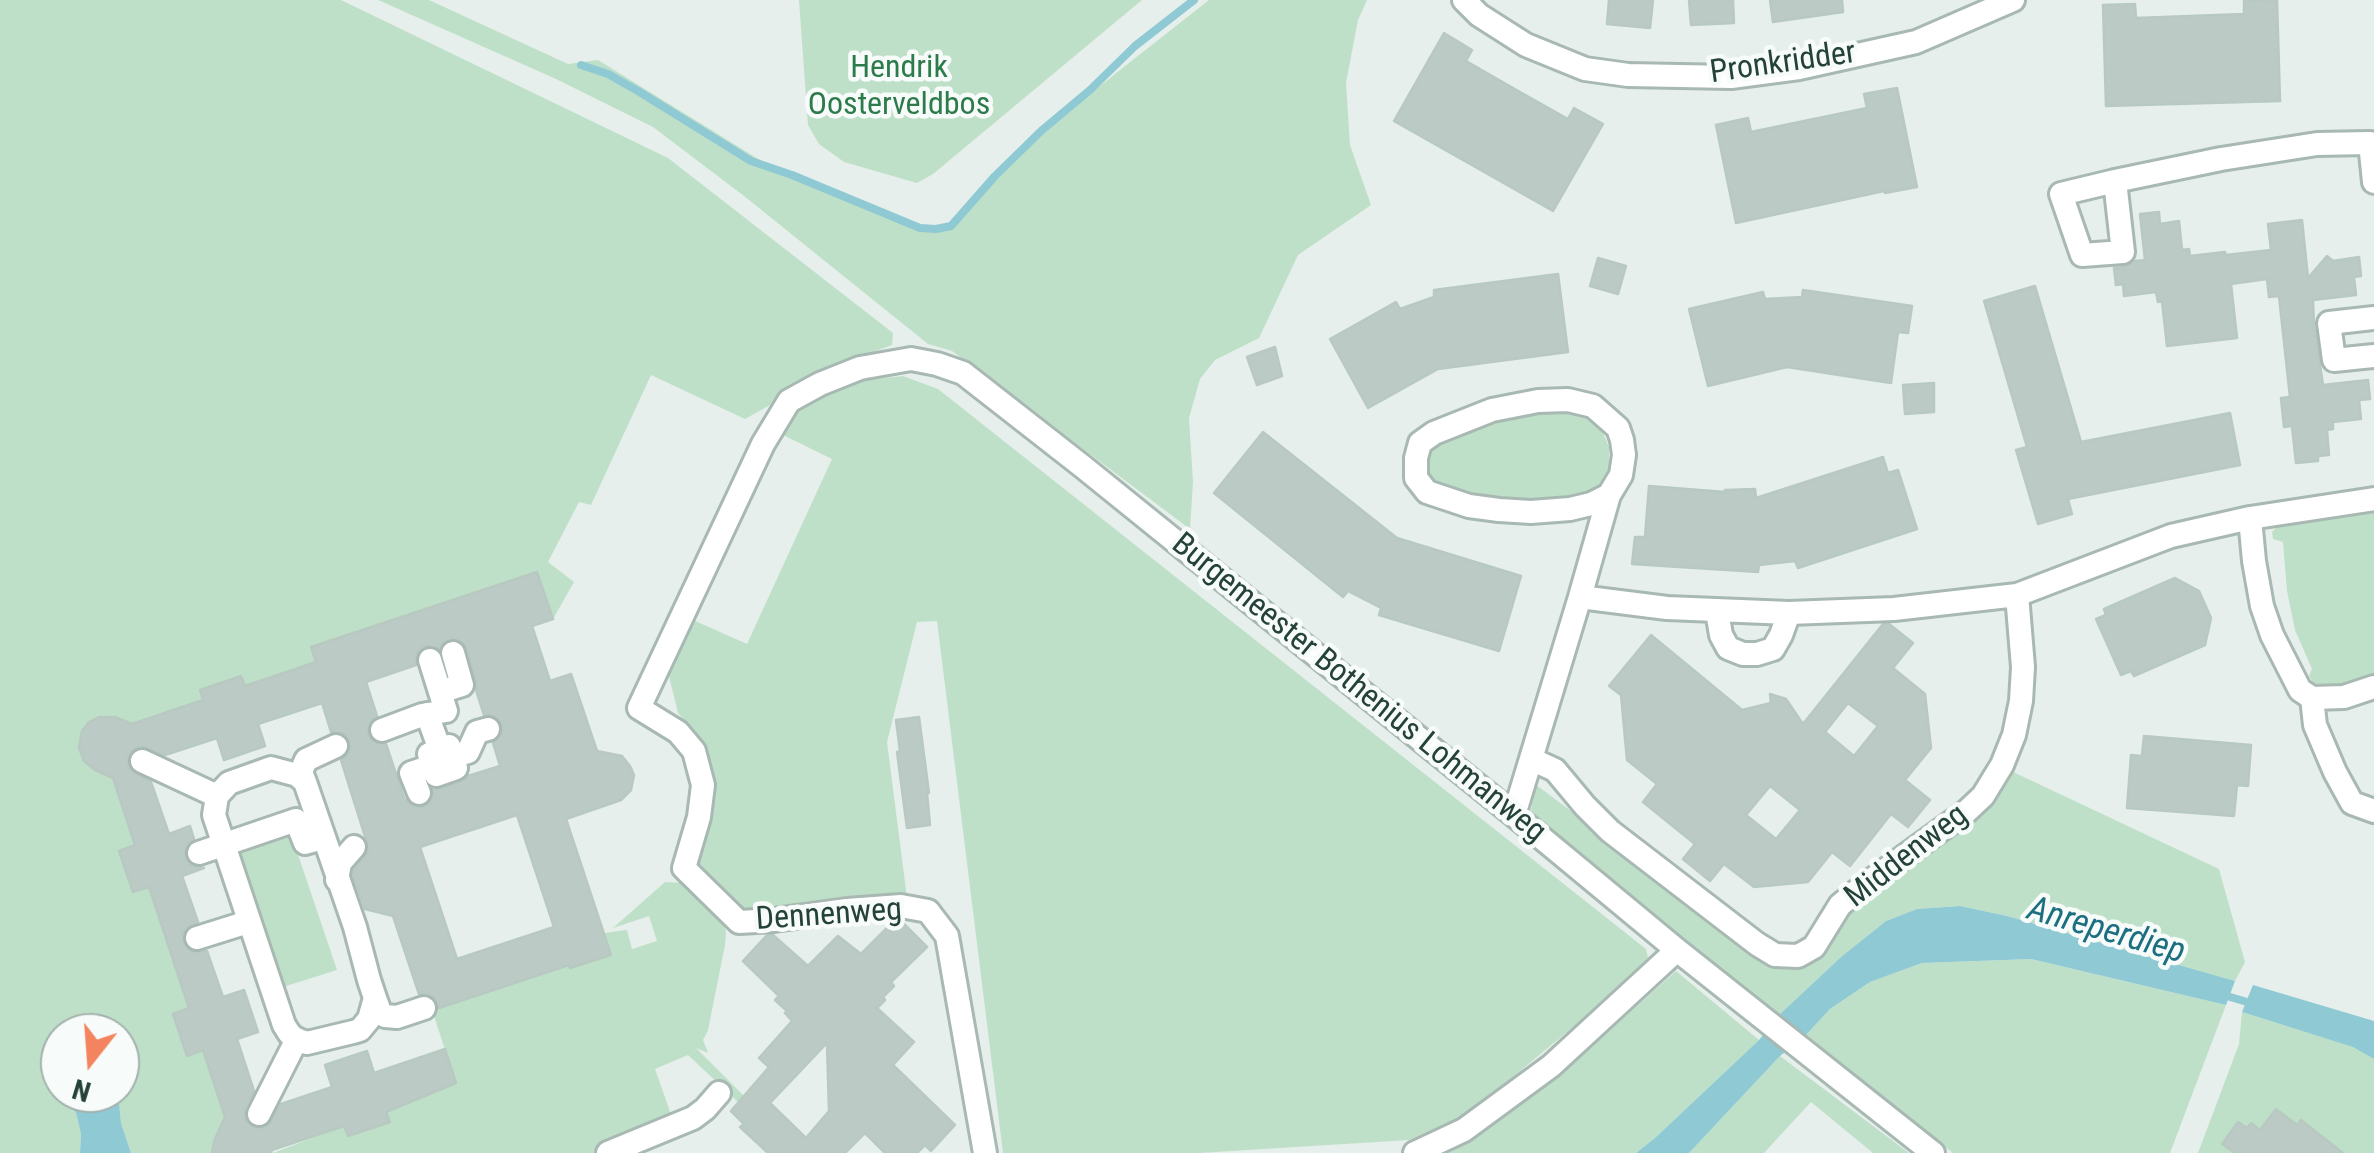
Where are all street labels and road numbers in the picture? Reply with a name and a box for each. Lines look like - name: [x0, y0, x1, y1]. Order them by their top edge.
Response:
- street label: Pronkridder: [1708, 35, 1858, 93]
- street label: Burgemeester Bothenius Lohmanweg: [1163, 526, 1553, 852]
- street label: Middenweg: [1838, 797, 1976, 917]
- street label: Dennenweg: [755, 892, 903, 940]

